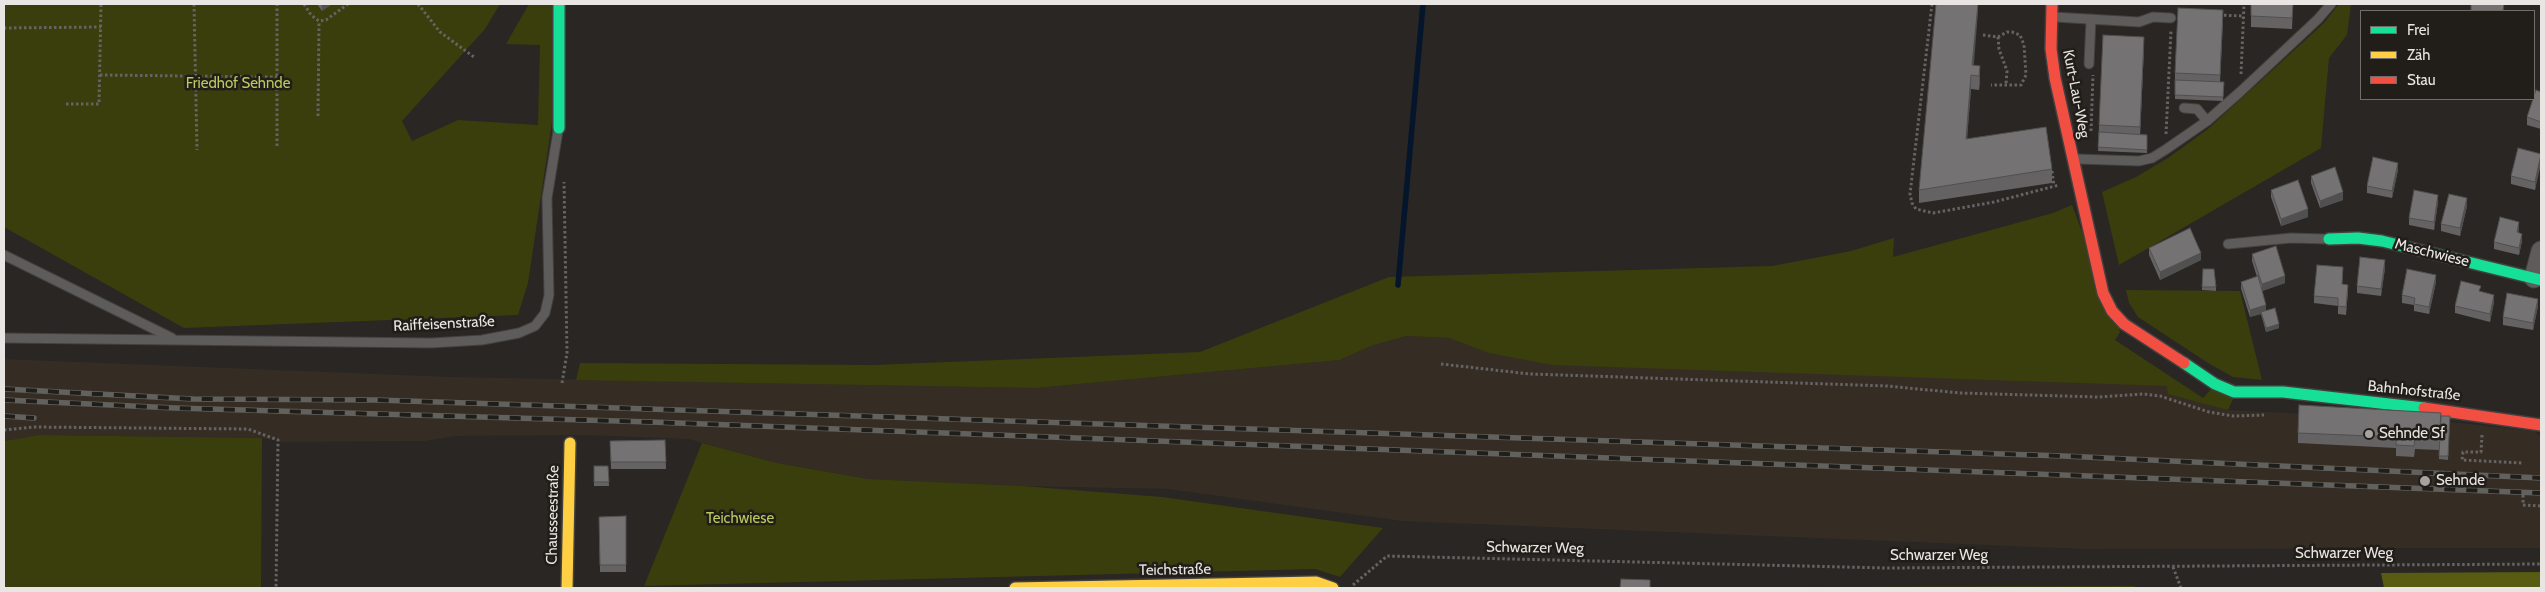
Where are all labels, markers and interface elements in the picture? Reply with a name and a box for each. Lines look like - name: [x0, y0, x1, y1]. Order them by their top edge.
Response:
- legend: [2360, 10, 2535, 100]
- text: Frei: [2407, 21, 2430, 39]
- text: Zäh: [2407, 46, 2430, 64]
- street label: Kurt-Lau-Weg: [2059, 48, 2093, 140]
- text: Stau: [2407, 71, 2436, 89]
- park label: Friedhof Sehnde: [186, 75, 290, 93]
- street label: Maschwiese: [2393, 235, 2471, 271]
- street label: Raiffeisenstraße: [393, 312, 495, 336]
- street label: Bahnhofstraße: [2367, 377, 2461, 405]
- place label: Sehnde Sf: [2379, 425, 2445, 443]
- marker: Sehnde Sf: [2363, 428, 2375, 440]
- street label: Chausseestraße: [543, 465, 563, 565]
- place label: Sehnde: [2436, 472, 2485, 490]
- marker: Sehnde: [2418, 474, 2432, 488]
- park label: Teichwiese: [706, 510, 774, 528]
- street label: Schwarzer Weg: [1486, 538, 1584, 558]
- street label: Schwarzer Weg: [2295, 545, 2393, 563]
- street label: Schwarzer Weg: [1890, 547, 1988, 565]
- street label: Teichstraße: [1139, 560, 1211, 580]

